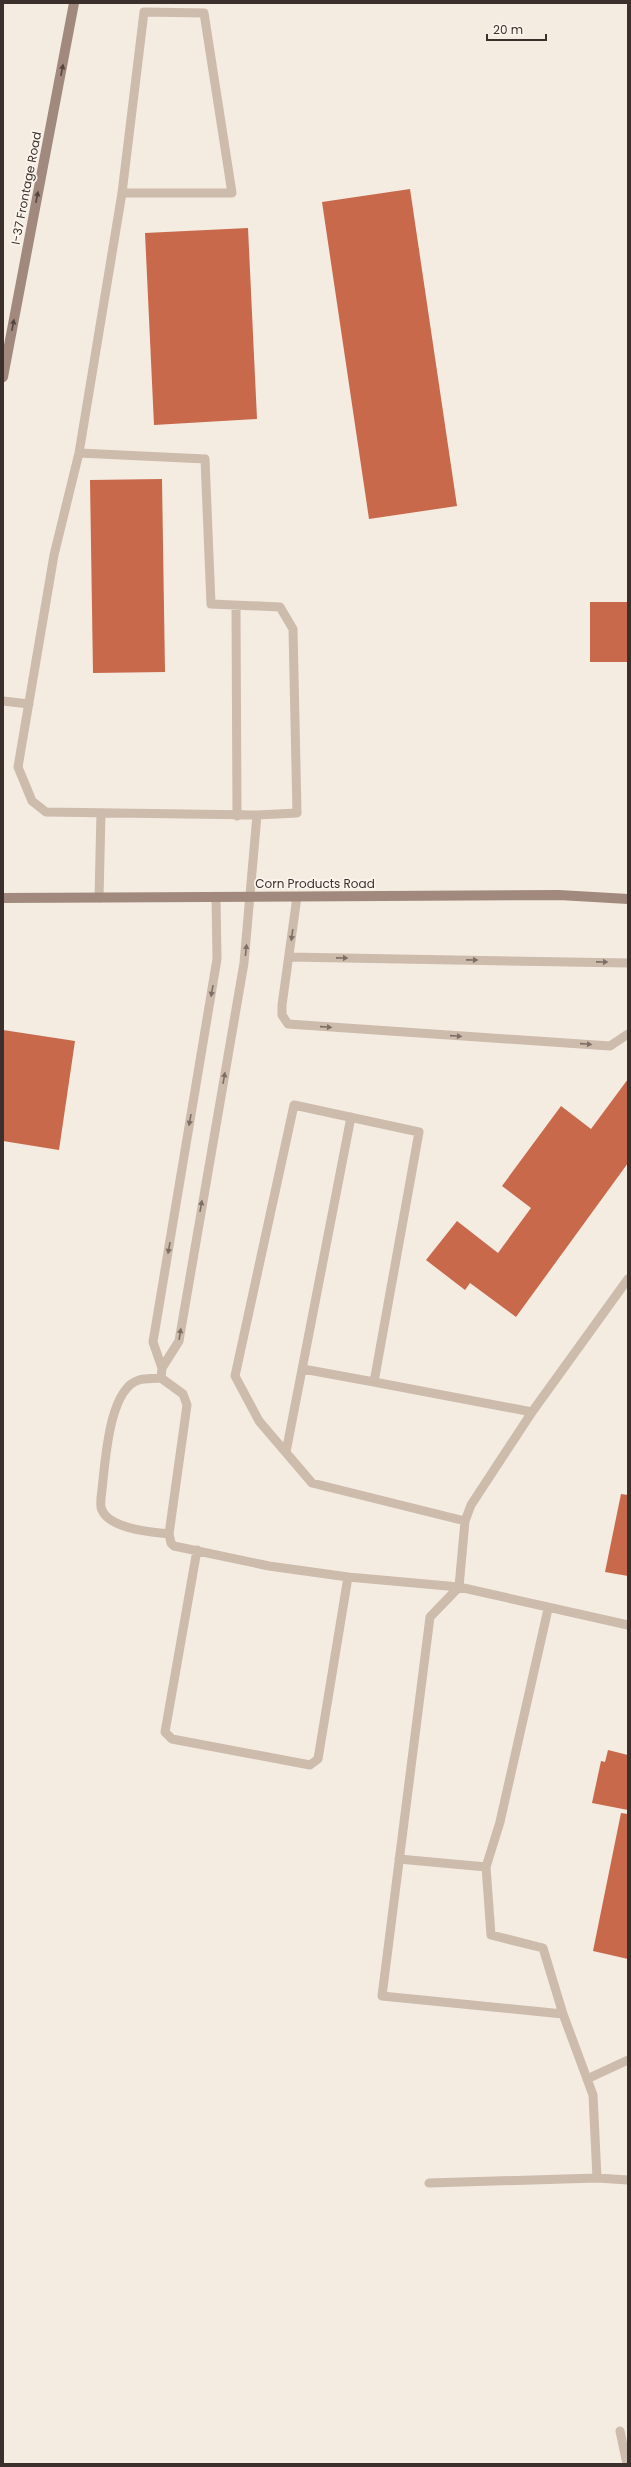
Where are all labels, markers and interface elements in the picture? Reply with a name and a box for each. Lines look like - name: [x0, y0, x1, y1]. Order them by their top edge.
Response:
- scale bar: [487, 16, 546, 42]
- text: 20 m: [493, 21, 523, 38]
- one-way arrow: [59, 64, 65, 76]
- street label: I-37 Frontage Road: [7, 130, 45, 246]
- one-way arrow: [35, 191, 41, 204]
- one-way arrow: [10, 319, 16, 331]
- street label: Corn Products Road: [255, 875, 375, 892]
- one-way arrow: [289, 929, 295, 941]
- one-way arrow: [242, 944, 249, 956]
- one-way arrow: [336, 955, 349, 961]
- one-way arrow: [466, 957, 479, 963]
- one-way arrow: [596, 959, 608, 966]
- one-way arrow: [208, 985, 214, 998]
- one-way arrow: [320, 1024, 332, 1031]
- one-way arrow: [450, 1032, 462, 1039]
- one-way arrow: [580, 1041, 592, 1048]
- one-way arrow: [221, 1072, 227, 1084]
- one-way arrow: [187, 1114, 193, 1126]
- one-way arrow: [199, 1200, 205, 1212]
- one-way arrow: [165, 1242, 171, 1254]
- one-way arrow: [177, 1328, 183, 1340]

